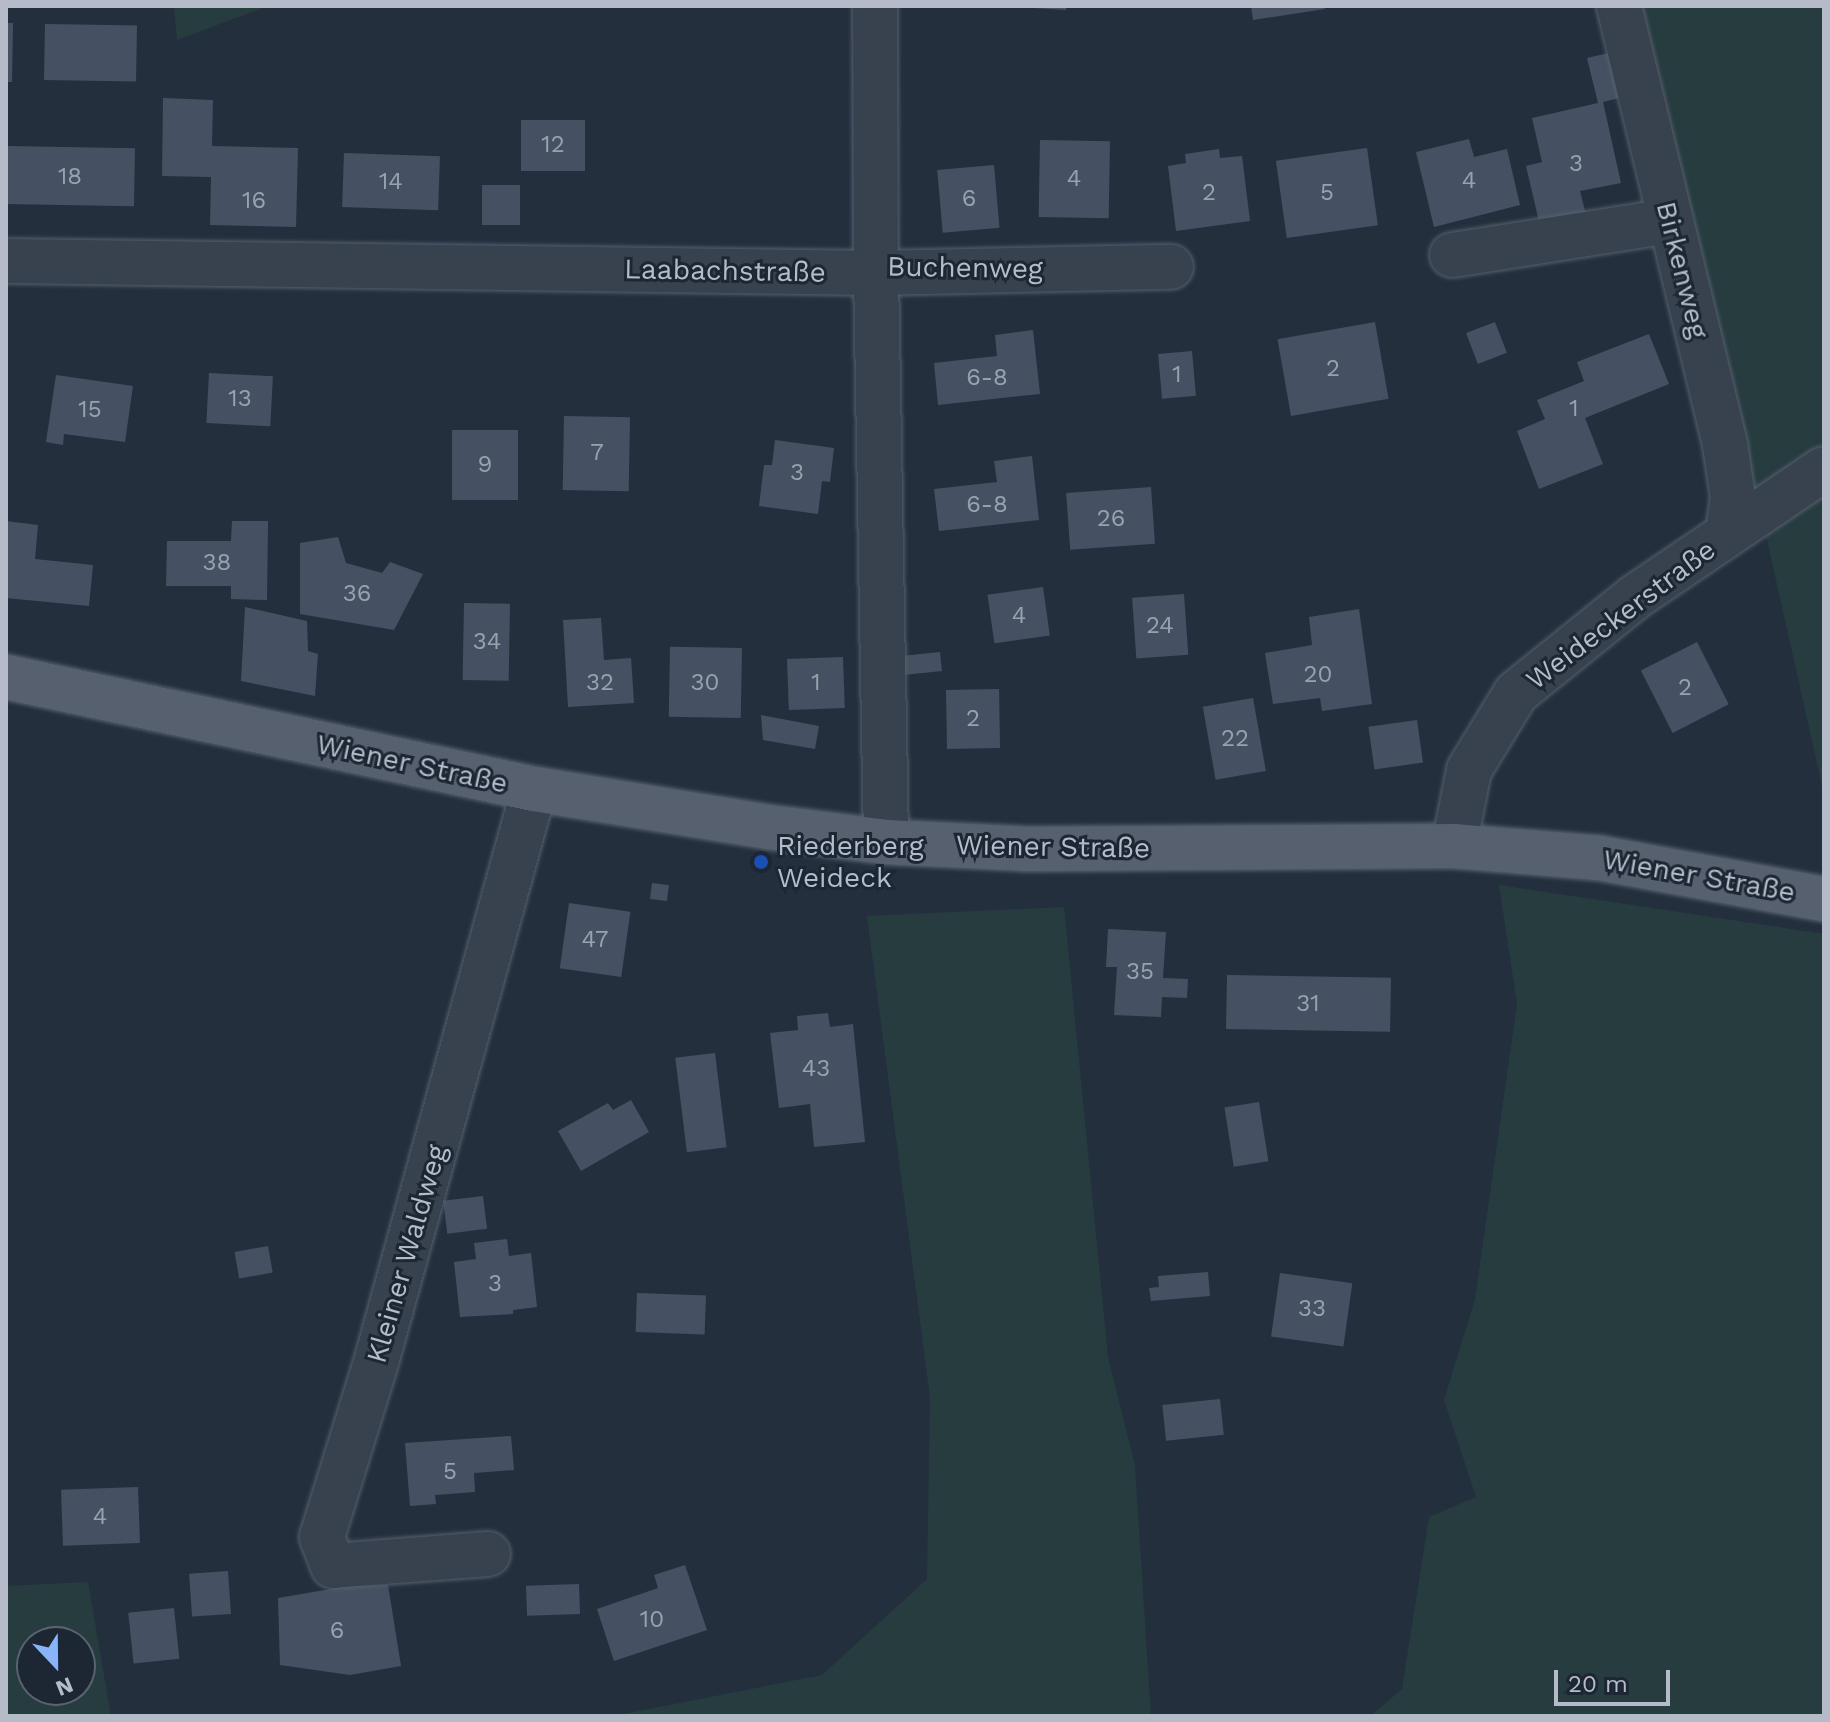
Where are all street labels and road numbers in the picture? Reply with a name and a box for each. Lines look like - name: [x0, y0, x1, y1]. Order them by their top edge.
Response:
- street label: Birkenweg: [1649, 198, 1715, 342]
- street label: Buchenweg: [887, 250, 1043, 286]
- street label: Laabachstraße: [624, 252, 826, 290]
- street label: Weideckerstraße: [1520, 533, 1722, 697]
- street label: Wiener Straße: [313, 727, 511, 801]
- street label: Wiener Straße: [955, 829, 1151, 865]
- street label: Wiener Straße: [1600, 843, 1798, 909]
- street label: Kleiner Waldweg: [360, 1140, 454, 1368]

